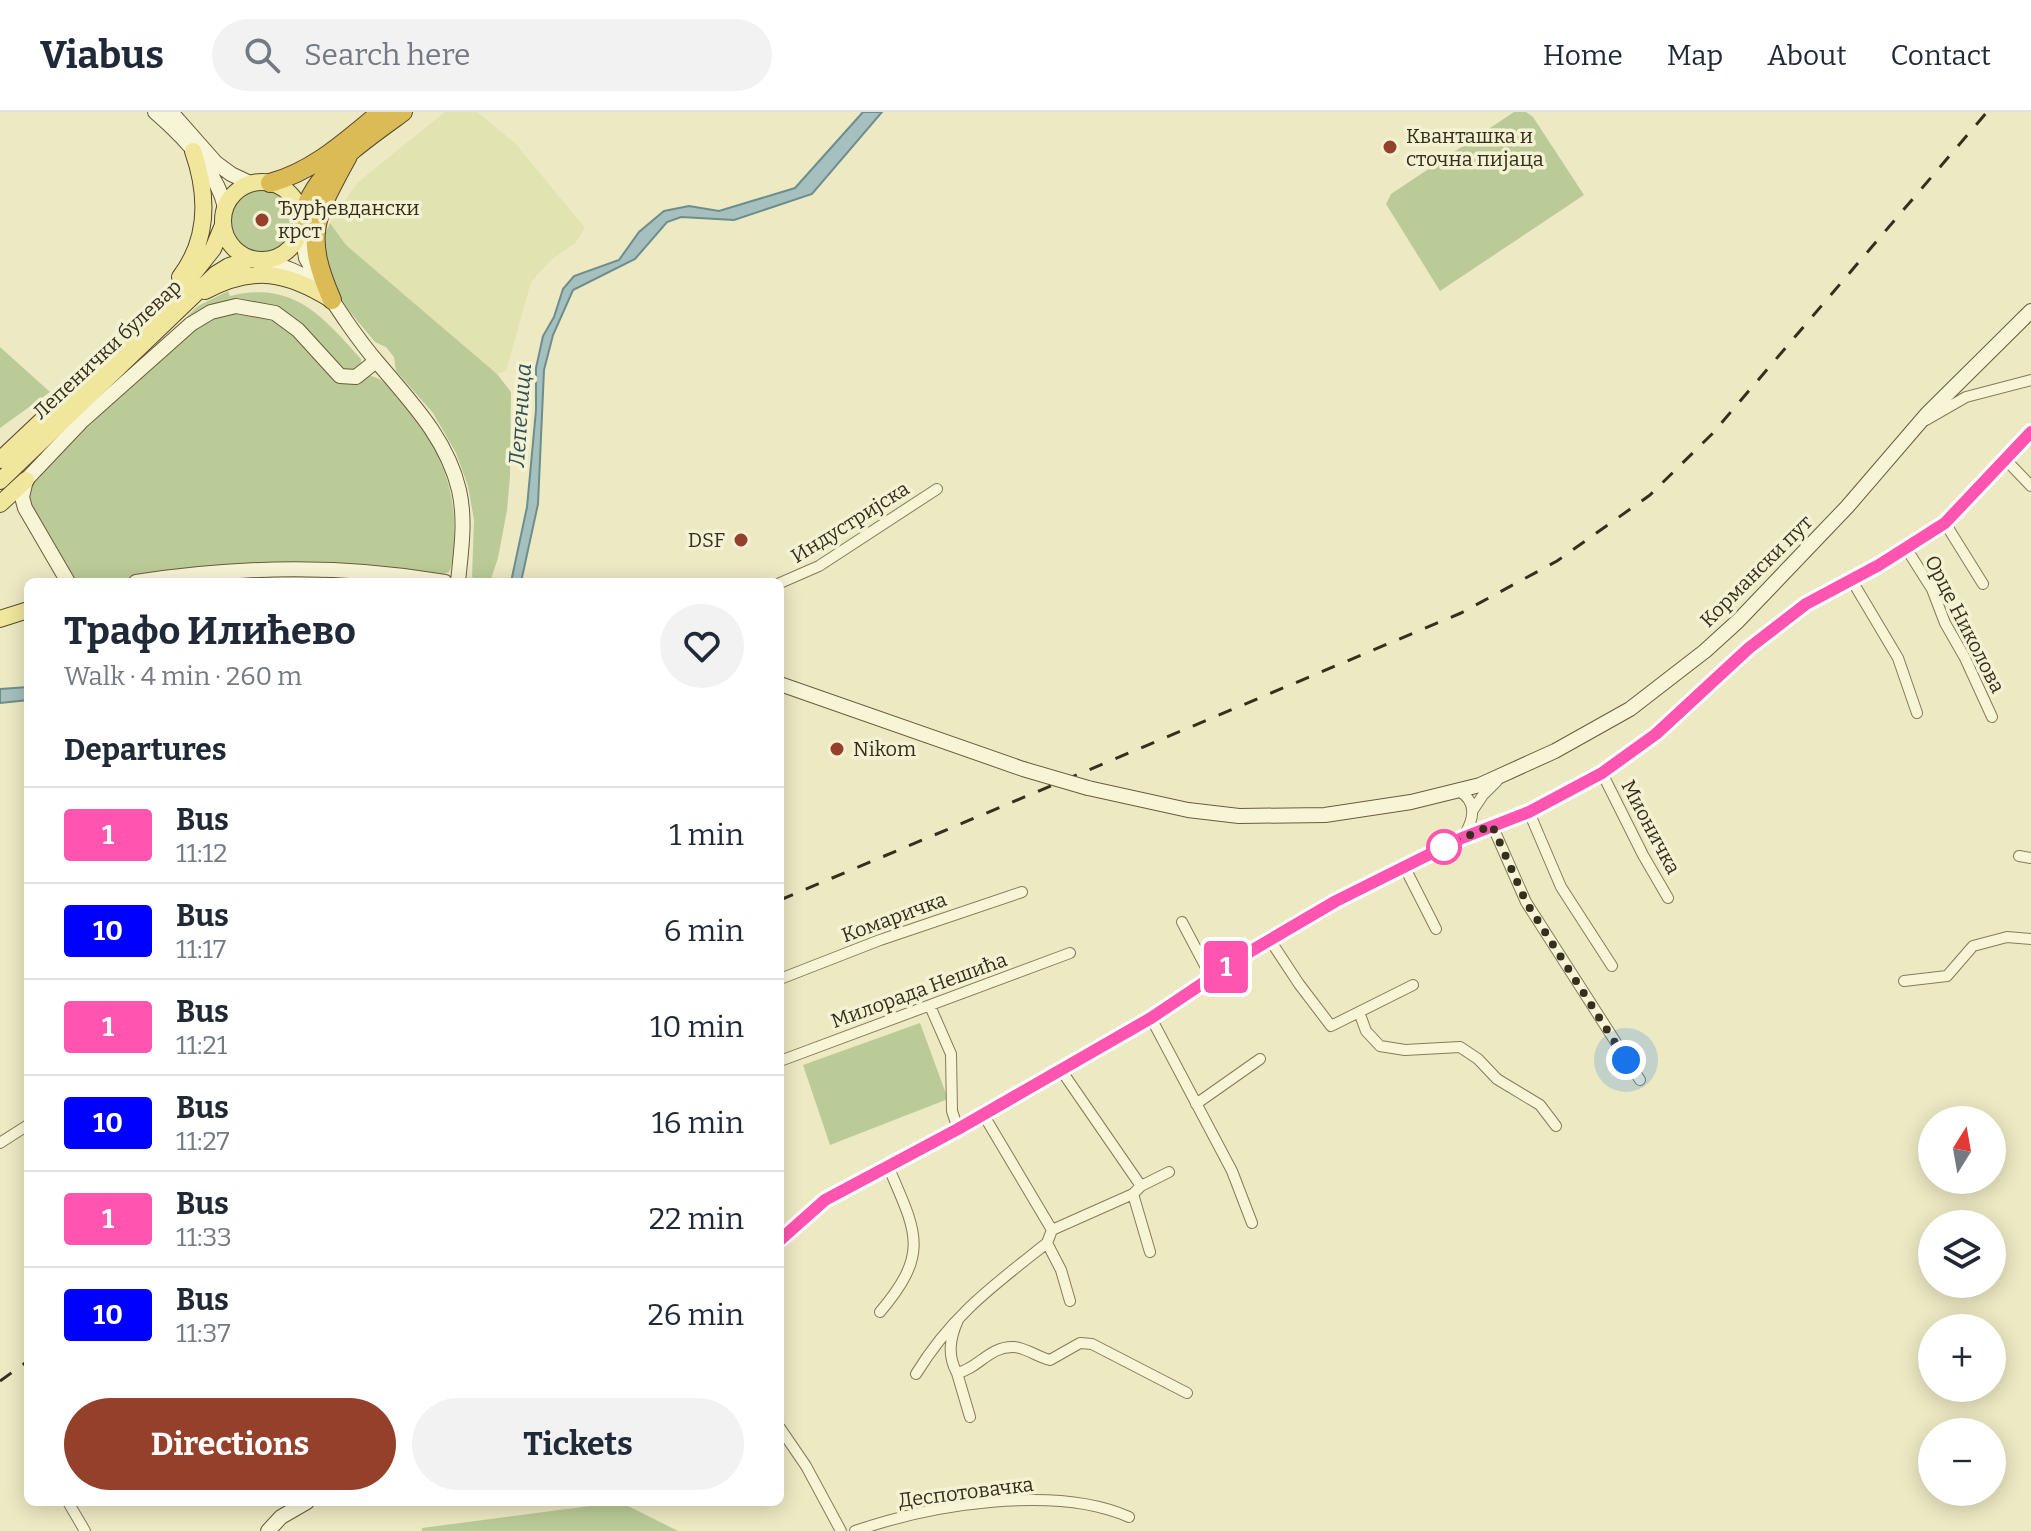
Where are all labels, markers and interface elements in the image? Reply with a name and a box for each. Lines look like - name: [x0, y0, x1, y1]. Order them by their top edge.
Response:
- search box: [212, 19, 772, 91]
- text: Viabus: [40, 32, 164, 78]
- icon: search: [240, 33, 284, 77]
- text: Search here: [304, 37, 470, 73]
- text: Home: [1543, 39, 1623, 72]
- text: Map: [1667, 39, 1723, 72]
- text: About: [1767, 39, 1847, 72]
- text: Contact: [1891, 39, 1991, 72]
- place label: Кванташка и сточна пијаца: [1406, 124, 1544, 171]
- marker: Кванташка и сточна пијаца: [1381, 138, 1399, 156]
- place label: Ђурђевдански крст: [278, 196, 419, 243]
- marker: Ђурђевдански крст: [253, 211, 271, 229]
- street label: Лепенички булевар: [28, 274, 186, 424]
- water label: Лепеница: [503, 362, 537, 469]
- street label: Индустријска: [787, 476, 914, 568]
- street label: Кормански пут: [1695, 510, 1817, 632]
- place label: DSF: [688, 528, 725, 552]
- marker: DSF: [732, 531, 750, 549]
- street label: Орце Николова: [1920, 551, 2010, 697]
- button: heart: [660, 604, 744, 688]
- text: Трафо Илићево: [64, 608, 356, 654]
- text: Walk · 4 min · 260 m: [64, 661, 302, 692]
- text: Departures: [64, 732, 227, 768]
- place label: Nikom: [853, 737, 916, 761]
- marker: Nikom: [828, 740, 846, 758]
- street label: Мионичка: [1616, 776, 1686, 878]
- text: Bus: [176, 802, 229, 838]
- text: 1 min: [669, 817, 744, 853]
- text: 1: [102, 818, 114, 851]
- unlabelled marker: [1427, 830, 1461, 864]
- text: 11:12: [176, 838, 227, 869]
- street label: Комаричка: [838, 887, 950, 947]
- text: Bus: [176, 898, 229, 934]
- text: 6 min: [664, 913, 744, 949]
- text: 10: [93, 914, 123, 947]
- text: 11:17: [176, 934, 226, 965]
- line badge: 1: [1200, 941, 1252, 993]
- street label: Милорада Нешића: [828, 947, 1010, 1033]
- text: 1: [1220, 950, 1232, 983]
- text: Bus: [176, 994, 229, 1030]
- text: 10 min: [650, 1009, 744, 1045]
- text: 1: [102, 1010, 114, 1043]
- text: 11:21: [176, 1030, 227, 1061]
- your location: [1606, 1040, 1646, 1080]
- text: Bus: [176, 1090, 229, 1126]
- text: 16 min: [652, 1105, 744, 1141]
- text: 10: [93, 1106, 123, 1139]
- north arrow: [1918, 1106, 2006, 1194]
- map controls: [1918, 1106, 2006, 1506]
- text: 11:27: [176, 1126, 230, 1157]
- text: Bus: [176, 1186, 229, 1222]
- text: 22 min: [649, 1201, 744, 1237]
- text: 1: [102, 1202, 114, 1235]
- button: layers: [1918, 1210, 2006, 1298]
- text: 11:33: [176, 1222, 232, 1253]
- text: Bus: [176, 1282, 229, 1318]
- text: 26 min: [648, 1297, 744, 1333]
- text: 10: [93, 1298, 123, 1331]
- button: +: [1918, 1314, 2006, 1402]
- text: 11:37: [176, 1318, 230, 1349]
- button: Directions: [64, 1398, 396, 1490]
- button: Tickets: [412, 1398, 744, 1490]
- button: −: [1918, 1418, 2006, 1506]
- street label: Деспотовачка: [897, 1472, 1035, 1512]

